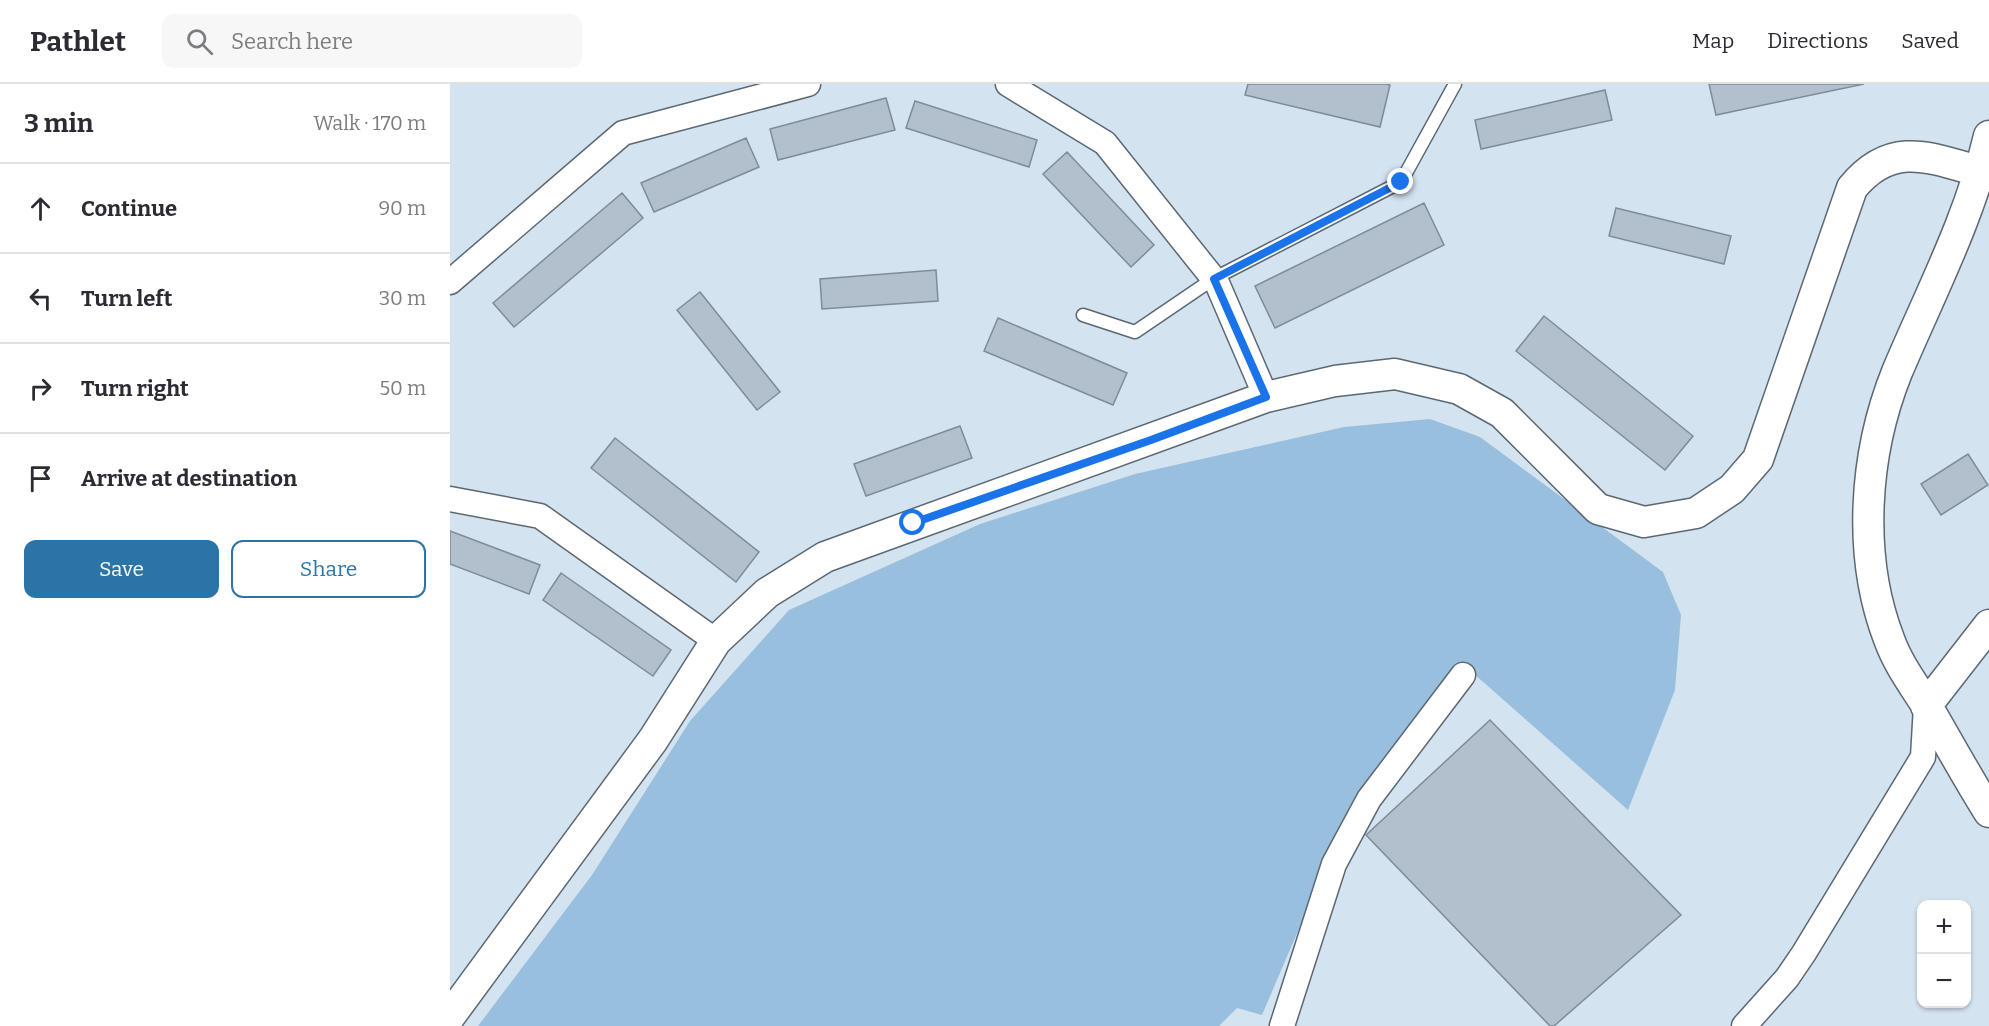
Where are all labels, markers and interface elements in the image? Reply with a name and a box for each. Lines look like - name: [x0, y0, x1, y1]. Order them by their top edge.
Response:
- search box: [162, 14, 582, 68]
- text: Pathlet: [30, 25, 126, 58]
- icon: search: [183, 25, 216, 58]
- text: Search here: [231, 28, 353, 55]
- text: Map: [1692, 28, 1734, 54]
- text: Directions: [1767, 28, 1868, 54]
- text: Saved: [1901, 28, 1959, 54]
- text: 3 min: [24, 108, 93, 139]
- text: Walk · 170 m: [313, 111, 426, 135]
- route end: [1387, 168, 1413, 194]
- icon: ahead: [24, 192, 57, 225]
- text: Continue: [81, 195, 177, 222]
- text: 90 m: [378, 196, 426, 220]
- icon: left: [24, 282, 57, 315]
- text: Turn left: [81, 285, 173, 312]
- text: 30 m: [379, 286, 426, 310]
- icon: right: [24, 372, 57, 405]
- text: Turn right: [81, 375, 189, 402]
- text: 50 m: [379, 376, 426, 400]
- icon: arrive: [24, 462, 57, 495]
- text: Arrive at destination: [81, 465, 297, 492]
- route start: [899, 509, 925, 535]
- button: Save: [24, 540, 219, 598]
- button: Share: [231, 540, 426, 598]
- map controls: [1917, 900, 1971, 1008]
- button: +: [1917, 900, 1971, 954]
- button: −: [1917, 954, 1971, 1008]

